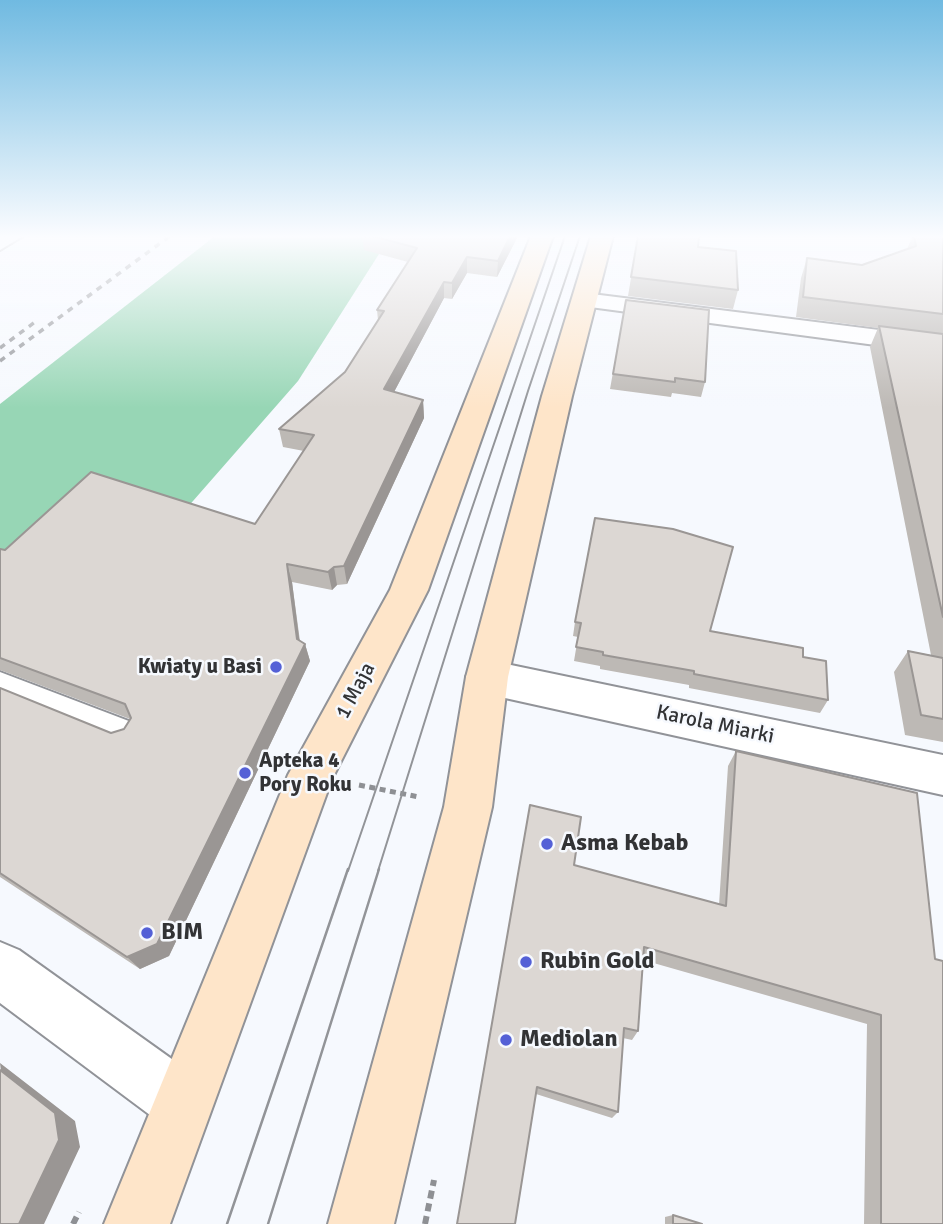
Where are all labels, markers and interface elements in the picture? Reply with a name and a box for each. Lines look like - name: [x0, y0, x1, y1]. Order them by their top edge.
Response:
- place label: Kwiaty u Basi: [138, 654, 262, 680]
- marker: Kwiaty u Basi: [268, 659, 284, 675]
- street label: 1 Maja: [331, 659, 381, 723]
- street label: Karola Miarki: [654, 700, 776, 750]
- place label: Apteka 4 Pory Roku: [259, 748, 352, 798]
- marker: Apteka 4 Pory Roku: [237, 765, 253, 781]
- place label: Asma Kebab: [561, 830, 688, 858]
- marker: Asma Kebab: [539, 836, 555, 852]
- place label: BIM: [161, 919, 203, 947]
- marker: BIM: [139, 925, 155, 941]
- place label: Rubin Gold: [540, 948, 654, 976]
- marker: Rubin Gold: [518, 954, 534, 970]
- place label: Mediolan: [520, 1026, 618, 1054]
- marker: Mediolan: [498, 1032, 514, 1048]

